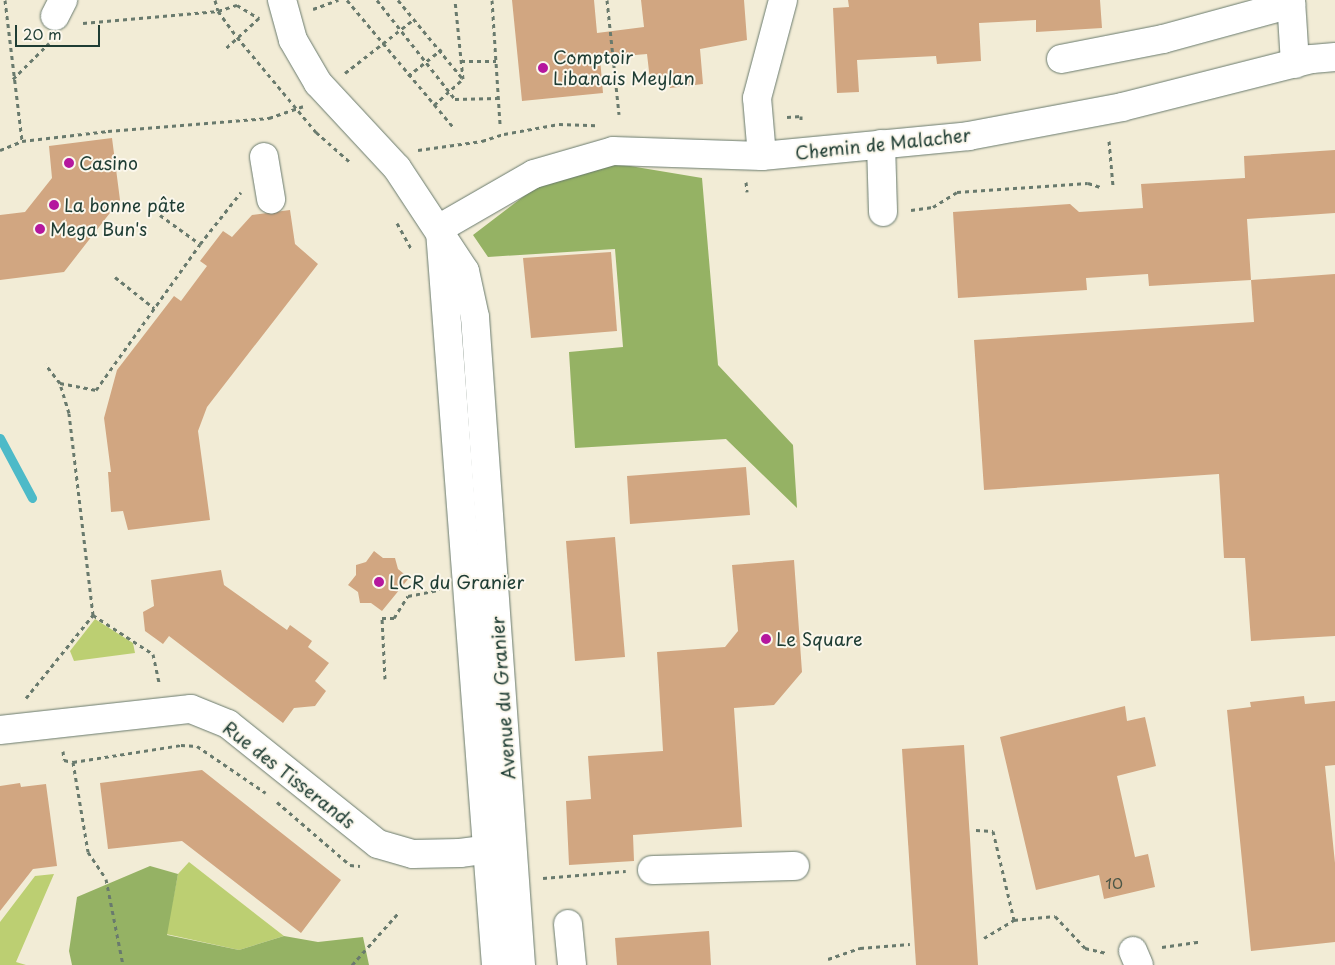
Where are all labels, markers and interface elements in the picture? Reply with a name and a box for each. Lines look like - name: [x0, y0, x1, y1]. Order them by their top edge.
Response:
- scale bar: [18, 15, 102, 47]
- text: 20 m: [23, 22, 62, 45]
- place label: Comptoir Libanais Meylan: [553, 47, 695, 90]
- marker: Comptoir Libanais Meylan: [537, 62, 549, 74]
- street label: Chemin de Malacher: [793, 124, 973, 164]
- place label: Casino: [79, 152, 138, 174]
- marker: Casino: [63, 157, 75, 169]
- place label: La bonne pâte: [64, 194, 187, 216]
- marker: La bonne pâte: [48, 199, 60, 211]
- place label: Mega Bun's: [50, 218, 148, 240]
- marker: Mega Bun's: [34, 223, 46, 235]
- place label: LCR du Granier: [389, 571, 526, 593]
- marker: LCR du Granier: [373, 576, 385, 588]
- street label: Avenue du Granier: [487, 617, 519, 779]
- place label: Le Square: [776, 628, 863, 650]
- marker: Le Square: [760, 633, 772, 645]
- street label: Rue des Tisserands: [217, 716, 361, 834]
- house number: 10: [1105, 874, 1123, 892]

